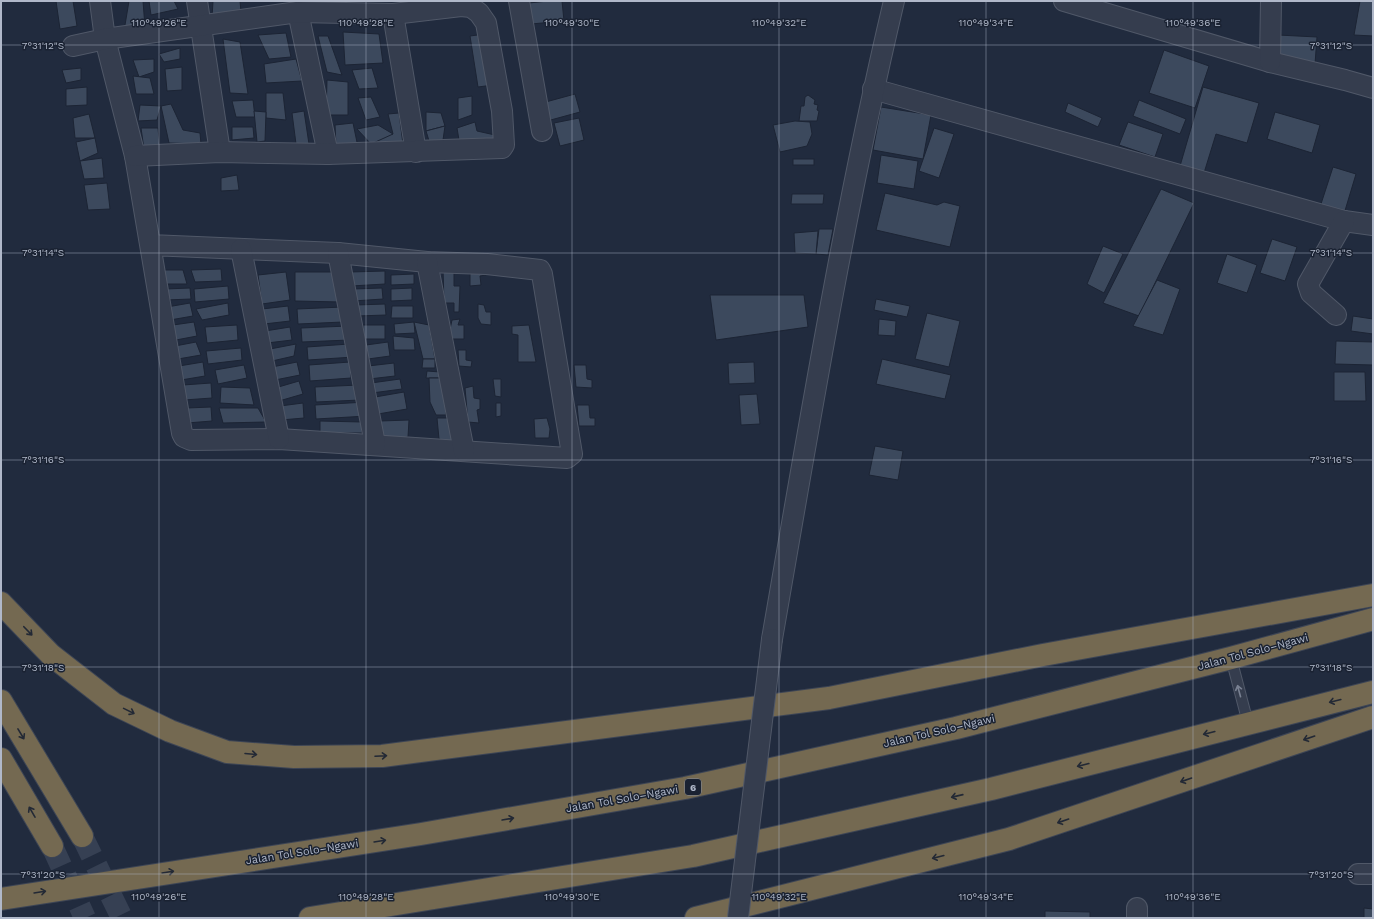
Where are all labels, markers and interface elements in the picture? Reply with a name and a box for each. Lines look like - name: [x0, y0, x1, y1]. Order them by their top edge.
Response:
- text: 110°49'26"E: [131, 17, 187, 28]
- text: 110°49'28"E: [338, 17, 394, 28]
- text: 110°49'30"E: [544, 17, 600, 28]
- text: 110°49'32"E: [751, 17, 807, 28]
- text: 110°49'34"E: [959, 17, 1013, 28]
- text: 110°49'36"E: [1165, 17, 1221, 28]
- text: 7°31'12"S: [22, 40, 64, 51]
- text: 7°31'12"S: [1310, 40, 1352, 51]
- text: 7°31'14"S: [22, 247, 64, 258]
- text: 7°31'14"S: [1310, 247, 1352, 258]
- text: 7°31'16"S: [22, 454, 64, 465]
- text: 7°31'16"S: [1310, 454, 1352, 465]
- one-way arrow: [23, 626, 33, 636]
- street label: Jalan Tol Solo–Ngawi: [1196, 631, 1310, 673]
- text: 7°31'18"S: [22, 662, 64, 673]
- text: 7°31'18"S: [1310, 662, 1352, 673]
- one-way arrow: [1235, 684, 1243, 697]
- one-way arrow: [1329, 698, 1342, 706]
- one-way arrow: [123, 708, 135, 715]
- street label: Jalan Tol Solo–Ngawi: [882, 712, 996, 750]
- one-way arrow: [17, 728, 25, 739]
- one-way arrow: [1203, 730, 1216, 737]
- one-way arrow: [1304, 735, 1316, 743]
- one-way arrow: [244, 750, 257, 757]
- one-way arrow: [374, 752, 387, 760]
- one-way arrow: [1077, 762, 1090, 769]
- one-way arrow: [1181, 776, 1193, 784]
- road number: 6: [685, 779, 701, 795]
- street label: Jalan Tol Solo–Ngawi: [565, 783, 679, 815]
- one-way arrow: [951, 793, 964, 801]
- one-way arrow: [28, 806, 36, 818]
- one-way arrow: [501, 815, 514, 823]
- one-way arrow: [1057, 818, 1070, 825]
- one-way arrow: [373, 836, 386, 844]
- street label: Jalan Tol Solo–Ngawi: [245, 837, 359, 867]
- one-way arrow: [932, 854, 945, 861]
- one-way arrow: [161, 868, 174, 876]
- text: 7°31'20"S: [21, 869, 65, 880]
- text: 7°31'20"S: [1309, 869, 1353, 880]
- one-way arrow: [33, 888, 46, 896]
- text: 110°49'26"E: [131, 891, 187, 902]
- text: 110°49'28"E: [338, 891, 394, 902]
- text: 110°49'30"E: [544, 891, 600, 902]
- text: 110°49'32"E: [751, 891, 807, 902]
- text: 110°49'34"E: [959, 891, 1013, 902]
- text: 110°49'36"E: [1165, 891, 1221, 902]

